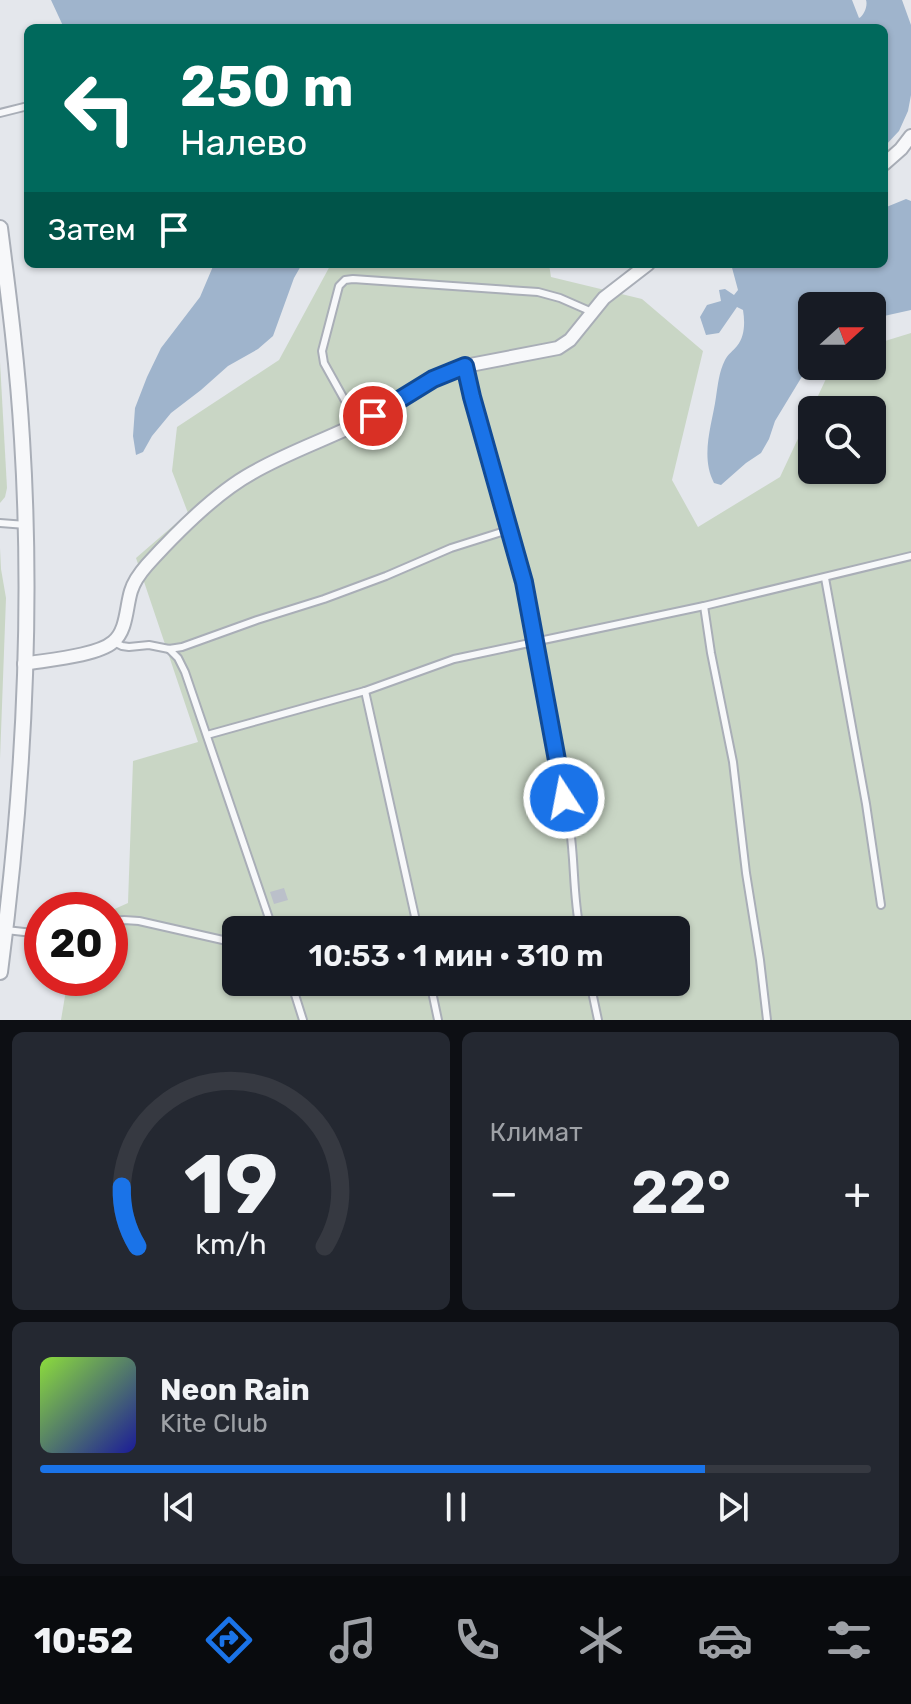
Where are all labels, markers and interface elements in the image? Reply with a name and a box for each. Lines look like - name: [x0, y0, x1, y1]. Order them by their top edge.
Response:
- text: 250 m: [180, 54, 354, 120]
- icon: left: [48, 56, 152, 160]
- text: Налево: [180, 121, 307, 164]
- icon: arrive: [152, 208, 196, 252]
- text: Затем: [48, 212, 136, 248]
- north arrow: [798, 292, 886, 380]
- map controls: [798, 292, 886, 484]
- pin: [339, 382, 407, 450]
- icon: arrive: [351, 394, 395, 438]
- button: search: [798, 396, 886, 484]
- position arrow: [522, 756, 606, 840]
- speed limit sign: 20: [24, 892, 128, 996]
- text: 10:53 · 1 мин · 310 m: [309, 938, 603, 974]
- text: Климат: [490, 1117, 582, 1148]
- text: 19: [183, 1135, 278, 1234]
- text: 22°: [631, 1157, 731, 1228]
- text: −: [490, 1167, 518, 1219]
- text: +: [844, 1167, 871, 1219]
- text: km/h: [195, 1227, 266, 1261]
- text: Neon Rain: [160, 1372, 310, 1408]
- text: Kite Club: [160, 1408, 268, 1439]
- icon: previous: [157, 1485, 201, 1529]
- icon: pause: [434, 1485, 478, 1529]
- icon: next: [711, 1485, 755, 1529]
- icon: directions: [201, 1612, 257, 1668]
- icon: music: [325, 1612, 381, 1668]
- icon: phone: [449, 1612, 505, 1668]
- icon: climate: [573, 1612, 629, 1668]
- icon: car: [697, 1612, 753, 1668]
- icon: filters: [821, 1612, 877, 1668]
- text: 10:52: [34, 1619, 134, 1662]

